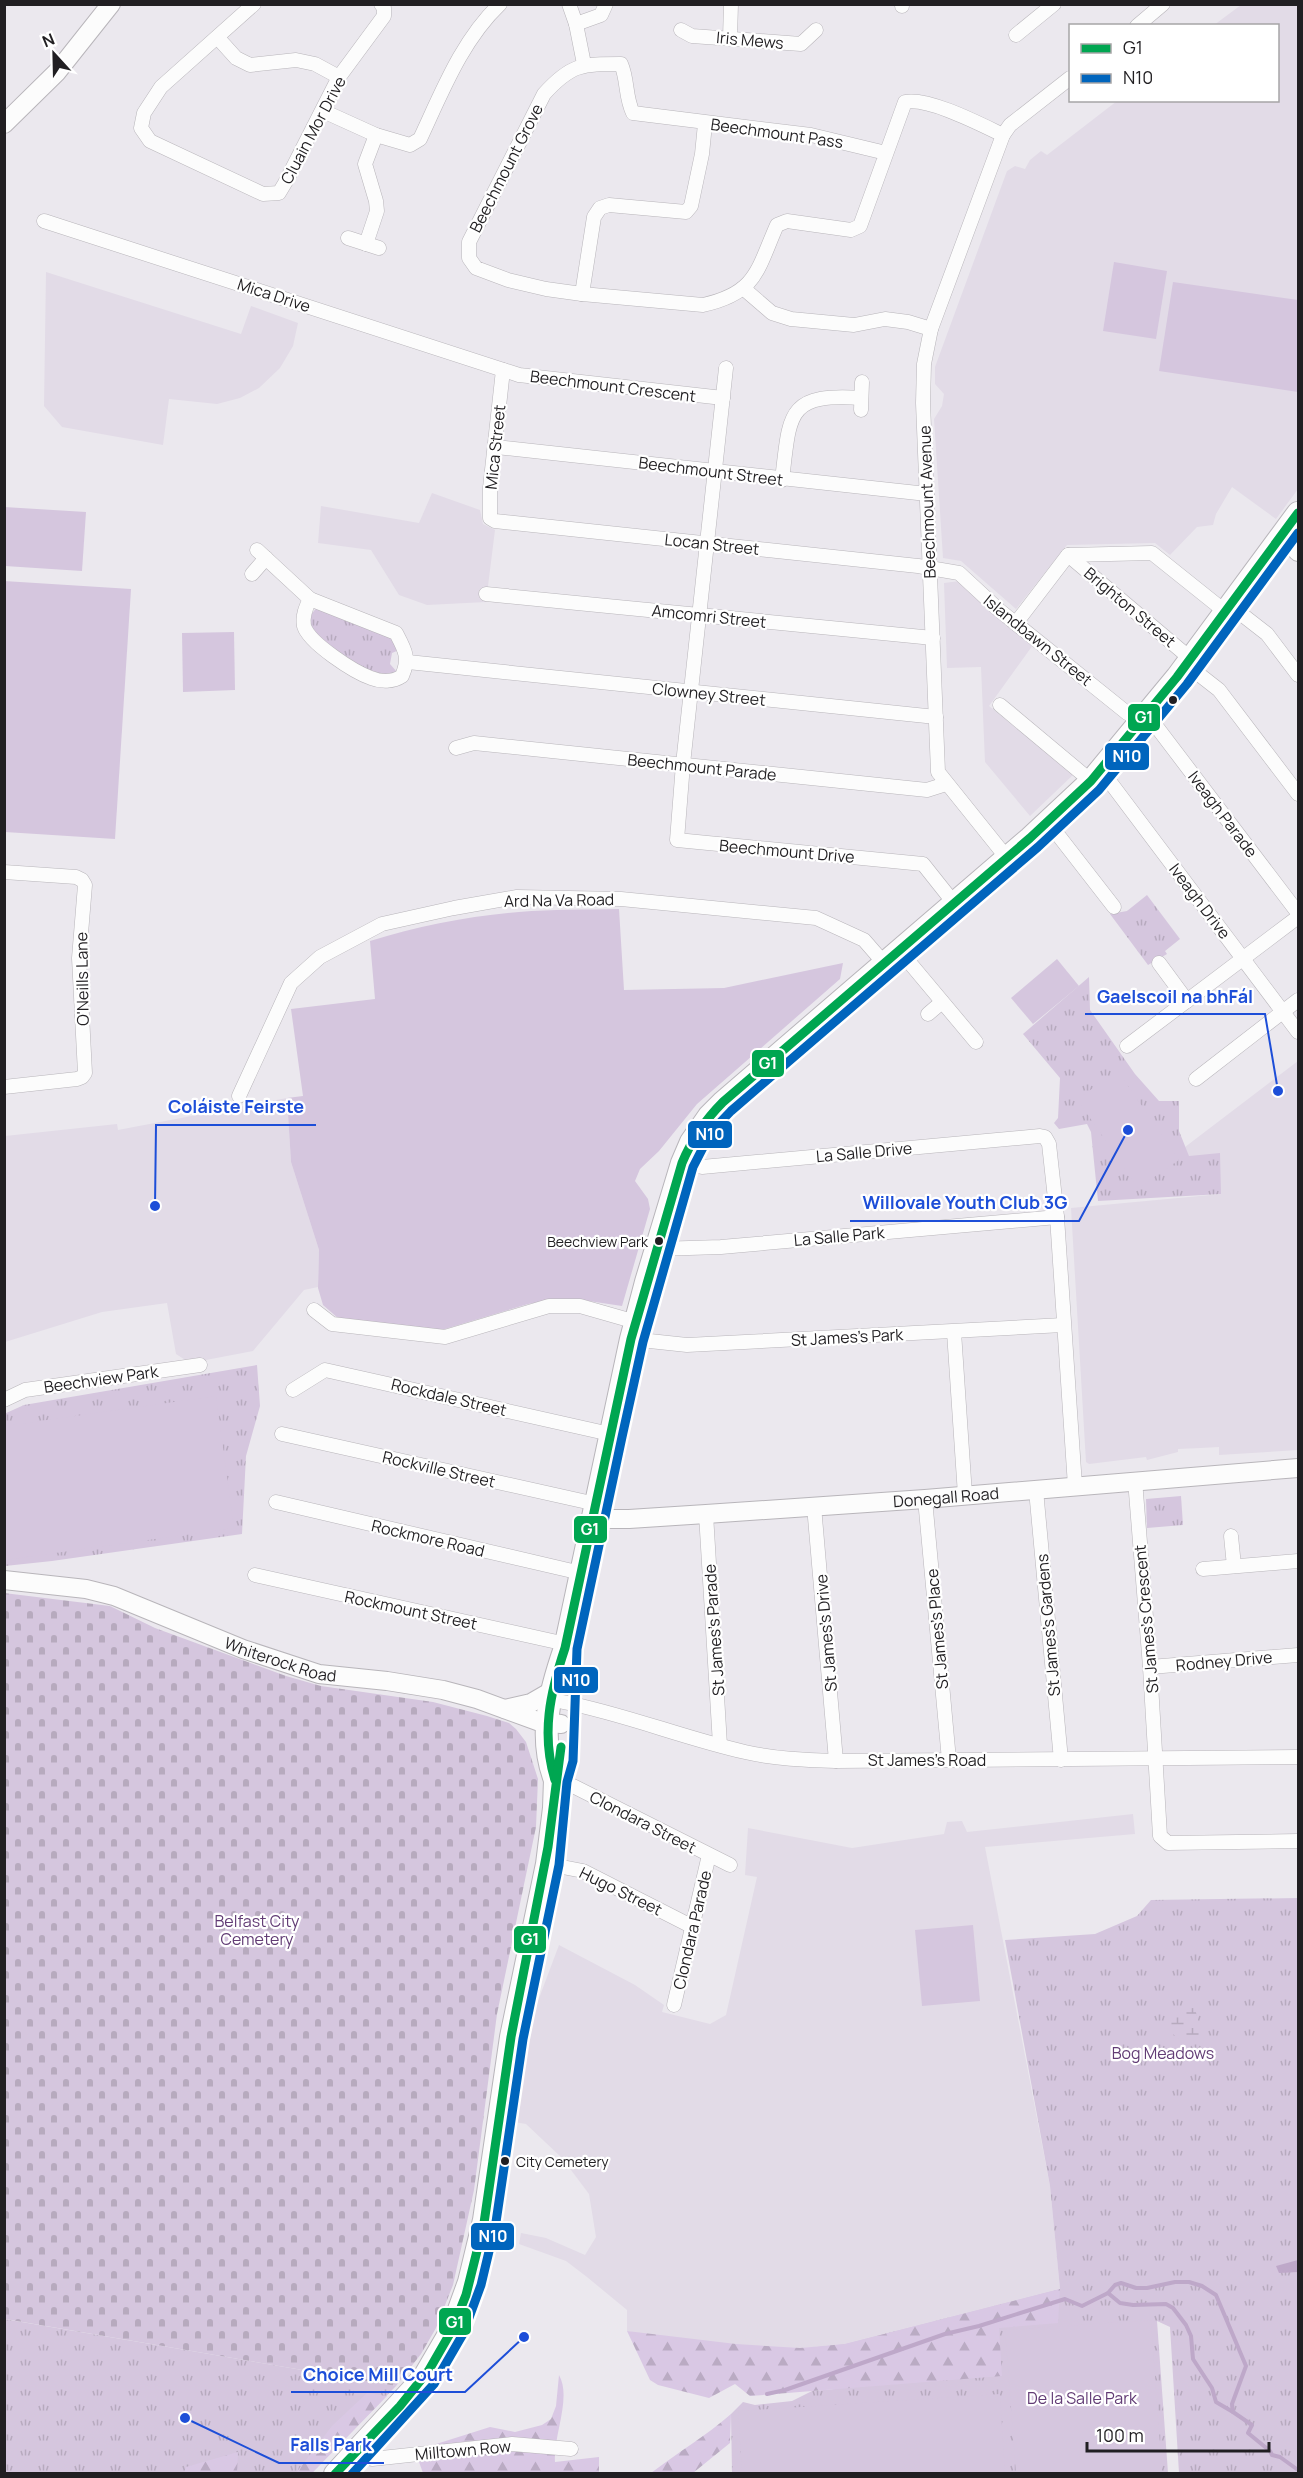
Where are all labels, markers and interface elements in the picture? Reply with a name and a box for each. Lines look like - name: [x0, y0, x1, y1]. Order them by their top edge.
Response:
- north arrow: [24, 24, 84, 84]
- legend: [1069, 24, 1279, 102]
- street label: Iris Mews: [715, 26, 785, 54]
- text: N: [39, 28, 58, 52]
- text: G1: [1123, 35, 1143, 59]
- text: N10: [1123, 65, 1153, 89]
- street label: Cluain Mor Drive: [275, 72, 351, 188]
- street label: Beechmount Grove: [464, 100, 548, 236]
- street label: Beechmount Pass: [709, 113, 845, 153]
- street label: Mica Drive: [235, 273, 313, 317]
- street label: Beechmount Crescent: [529, 365, 697, 407]
- street label: Mica Street: [480, 404, 510, 490]
- street label: Beechmount Avenue: [913, 425, 941, 579]
- street label: Beechmount Street: [637, 451, 785, 491]
- street label: Locan Street: [664, 528, 760, 560]
- street label: Brighton Street: [1079, 562, 1181, 652]
- street label: Islandbawn Street: [979, 589, 1097, 691]
- street label: Amcomri Street: [651, 599, 767, 633]
- street label: Clowney Street: [651, 677, 767, 711]
- unlabelled marker: [1167, 694, 1179, 706]
- line badge: G1: [1127, 703, 1161, 732]
- text: G1: [1135, 706, 1153, 728]
- line badge: N10: [1104, 742, 1150, 771]
- text: N10: [1112, 745, 1142, 767]
- street label: Beechmount Parade: [626, 748, 778, 786]
- street label: Iveagh Parade: [1183, 766, 1263, 862]
- street label: Beechmount Drive: [718, 834, 856, 868]
- street label: Iveagh Drive: [1164, 859, 1236, 943]
- street label: Ard Na Va Road: [504, 888, 614, 912]
- street label: O'Neills Lane: [70, 932, 94, 1026]
- callout: Gaelscoil na bhFál: [1085, 978, 1265, 1014]
- text: Gaelscoil na bhFál: [1097, 984, 1253, 1008]
- line badge: G1: [751, 1049, 785, 1078]
- text: G1: [759, 1052, 777, 1074]
- callout: Coláiste Feirste: [156, 1089, 316, 1125]
- text: Coláiste Feirste: [168, 1094, 304, 1118]
- line badge: N10: [687, 1120, 733, 1149]
- text: N10: [695, 1123, 725, 1145]
- street label: La Salle Drive: [815, 1137, 913, 1167]
- callout: Willovale Youth Club 3G: [850, 1185, 1079, 1221]
- text: Willovale Youth Club 3G: [863, 1190, 1067, 1214]
- street label: La Salle Park: [793, 1221, 886, 1251]
- place label: Beechview Park: [547, 1232, 649, 1251]
- marker: Beechview Park: [653, 1235, 665, 1247]
- street label: St James's Park: [790, 1323, 905, 1351]
- street label: Beechview Park: [42, 1360, 161, 1398]
- street label: Rockdale Street: [389, 1373, 509, 1421]
- street label: Rockville Street: [380, 1445, 498, 1493]
- street label: Donegall Road: [892, 1482, 1000, 1512]
- street label: Rockmore Road: [369, 1514, 487, 1562]
- line badge: G1: [573, 1515, 608, 1544]
- text: G1: [581, 1518, 599, 1540]
- street label: St James's Crescent: [1129, 1544, 1163, 1694]
- street label: St James's Gardens: [1031, 1553, 1065, 1697]
- street label: St James's Parade: [698, 1563, 730, 1697]
- street label: St James's Place: [921, 1568, 953, 1690]
- street label: St James's Drive: [810, 1573, 842, 1693]
- street label: Rockmount Street: [343, 1585, 479, 1635]
- street label: Whiterock Road: [221, 1632, 338, 1687]
- street label: Rodney Drive: [1175, 1646, 1273, 1676]
- line badge: N10: [553, 1666, 599, 1694]
- text: N10: [561, 1669, 591, 1691]
- street label: St James's Road: [868, 1749, 986, 1771]
- street label: Clondara Street: [586, 1786, 700, 1858]
- street label: Hugo Street: [576, 1861, 666, 1921]
- street label: Clondara Parade: [668, 1868, 716, 1992]
- park label: Belfast City Cemetery: [214, 1910, 300, 1950]
- line badge: G1: [513, 1925, 547, 1954]
- text: G1: [521, 1928, 539, 1950]
- park label: Bog Meadows: [1112, 2042, 1214, 2064]
- place label: City Cemetery: [516, 2152, 609, 2171]
- marker: City Cemetery: [499, 2155, 511, 2167]
- line badge: N10: [470, 2222, 515, 2251]
- text: N10: [478, 2225, 508, 2247]
- line badge: G1: [438, 2307, 472, 2336]
- text: G1: [446, 2311, 464, 2333]
- callout: Choice Mill Court: [291, 2356, 465, 2392]
- text: Choice Mill Court: [303, 2362, 453, 2386]
- park label: De la Salle Park: [1027, 2387, 1138, 2409]
- scale bar: [1087, 2415, 1268, 2453]
- text: 100 m: [1096, 2423, 1144, 2447]
- callout: Falls Park: [279, 2427, 384, 2463]
- text: Falls Park: [290, 2432, 373, 2456]
- street label: Milltown Row: [414, 2435, 512, 2465]

